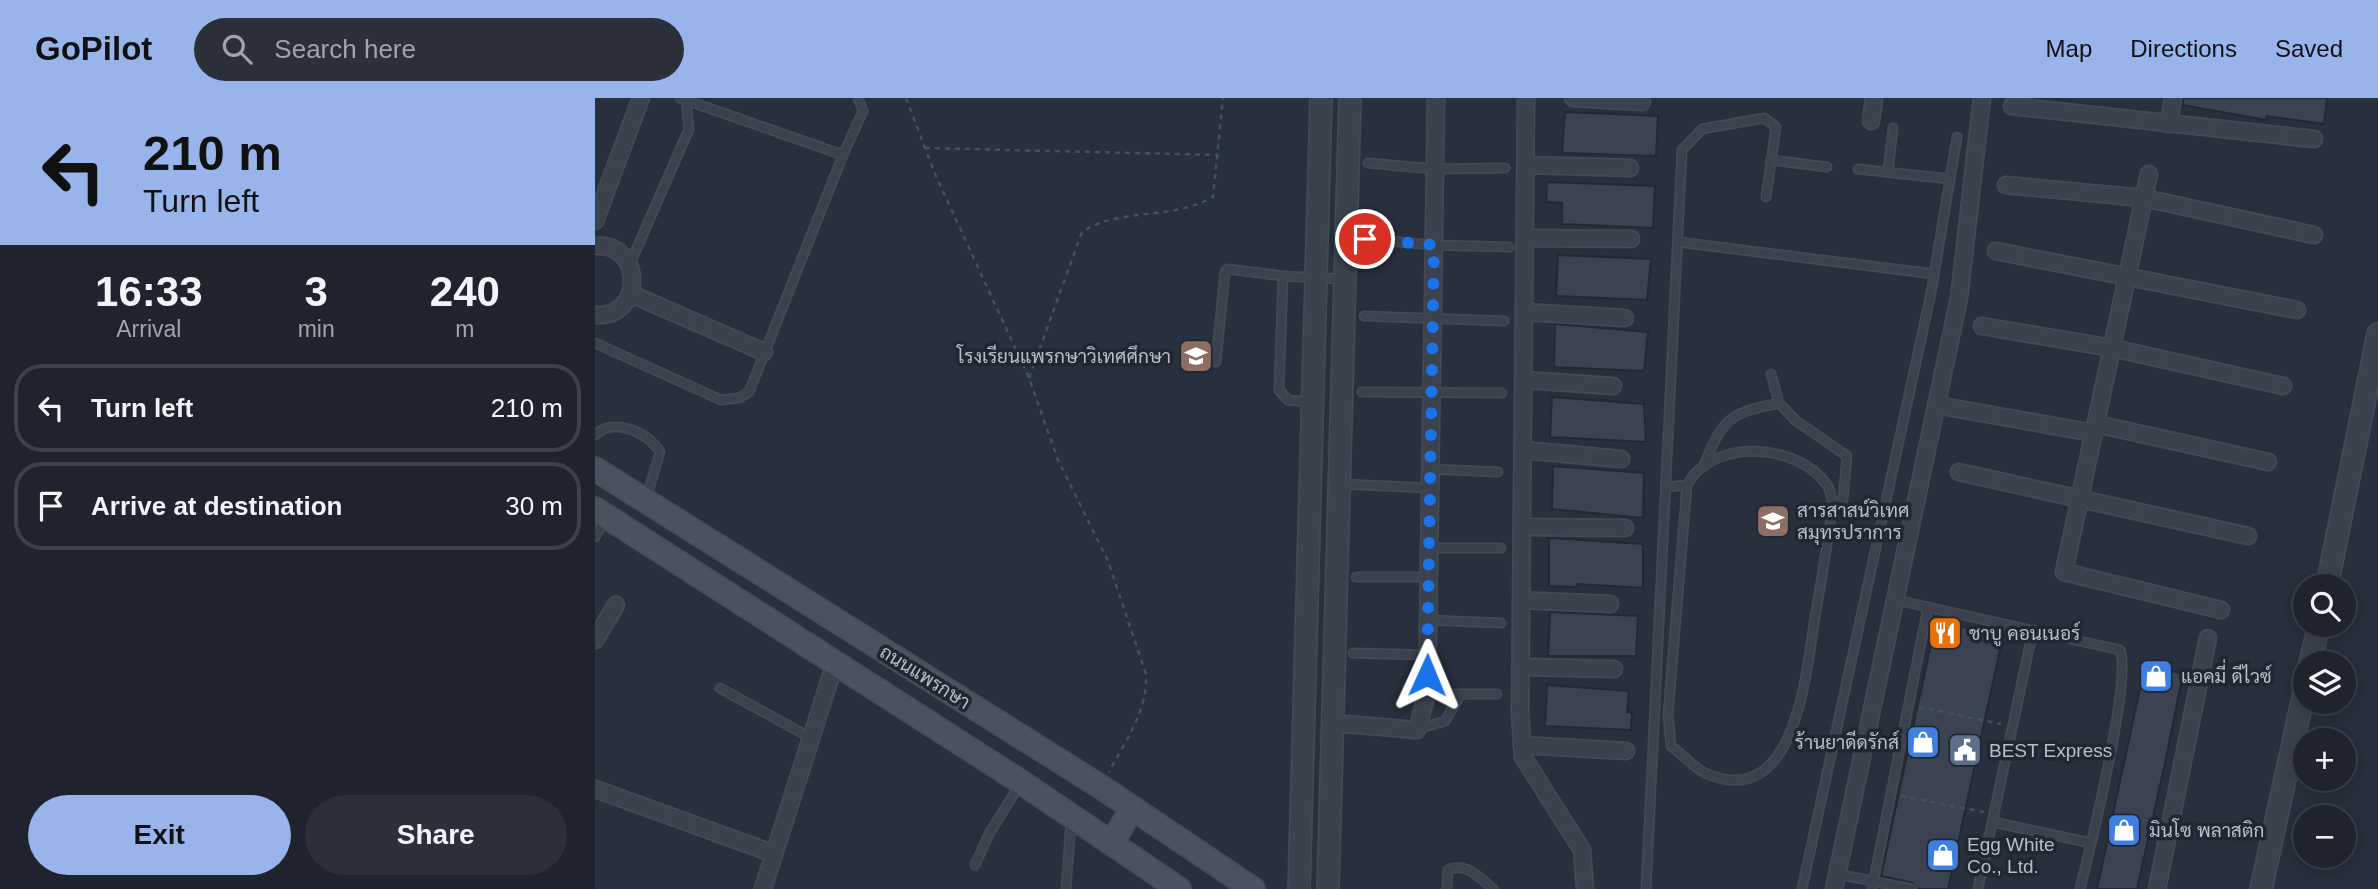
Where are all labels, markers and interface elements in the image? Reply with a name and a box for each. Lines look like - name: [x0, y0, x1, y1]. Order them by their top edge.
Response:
- search box: [194, 18, 684, 81]
- text: GoPilot: [35, 30, 152, 67]
- icon: search: [218, 30, 256, 68]
- text: Search here: [274, 34, 416, 64]
- text: Map: [2046, 35, 2092, 62]
- text: Directions: [2130, 35, 2237, 62]
- text: Saved: [2275, 35, 2343, 62]
- icon: left: [28, 126, 119, 217]
- text: 210 m: [143, 126, 282, 180]
- text: Turn left: [143, 183, 259, 219]
- pin: [1335, 209, 1395, 269]
- icon: arrive: [1346, 220, 1384, 258]
- text: 16:33: [95, 268, 203, 315]
- text: 3: [304, 268, 328, 315]
- text: 240: [430, 268, 500, 315]
- text: Arrival: [116, 316, 181, 342]
- text: min: [298, 316, 335, 342]
- text: m: [455, 316, 474, 342]
- school or university icon: โรงเรียนแพรกษาวิเทศศึกษา: [1177, 337, 1215, 375]
- place label: โรงเรียนแพรกษาวิเทศศึกษา: [956, 344, 1171, 367]
- icon: left: [32, 389, 70, 427]
- text: Turn left: [91, 393, 193, 423]
- text: 210 m: [491, 393, 563, 423]
- icon: arrive: [32, 487, 70, 525]
- text: Arrive at destination: [91, 491, 342, 521]
- text: 30 m: [505, 491, 563, 521]
- place label: สารสาสน์วิเทศ สมุทรปราการ: [1797, 498, 1909, 545]
- school or university icon: สารสาสน์วิเทศ สมุทรปราการ: [1754, 502, 1792, 540]
- map controls: [2293, 574, 2356, 868]
- button: search: [2293, 574, 2356, 637]
- restaurant icon: ชาบู คอนเนอร์: [1926, 614, 1964, 652]
- place label: ชาบู คอนเนอร์: [1969, 621, 2080, 647]
- position arrow: [1390, 638, 1464, 712]
- street label: ถนนแพรกษา: [876, 641, 974, 713]
- button: layers: [2293, 651, 2356, 714]
- shop icon: แอคมี่ ดีไวซ์: [2137, 657, 2175, 695]
- place label: แอคมี่ ดีไวซ์: [2181, 659, 2272, 687]
- shop icon: ร้านยาดีดรักส์: [1904, 723, 1942, 761]
- button: +: [2293, 728, 2356, 791]
- place label: ร้านยาดีดรักส์: [1795, 730, 1899, 753]
- public building icon: BEST Express: [1946, 731, 1984, 769]
- place label: BEST Express: [1989, 740, 2112, 761]
- button: Exit: [28, 795, 291, 875]
- button: Share: [305, 795, 567, 875]
- button: −: [2293, 805, 2356, 868]
- shop icon: มินโซ พลาสติก: [2105, 811, 2143, 849]
- place label: มินโซ พลาสติก: [2149, 818, 2264, 841]
- place label: Egg White Co., Ltd.: [1967, 834, 2055, 877]
- shop icon: Egg White Co., Ltd.: [1924, 836, 1962, 874]

